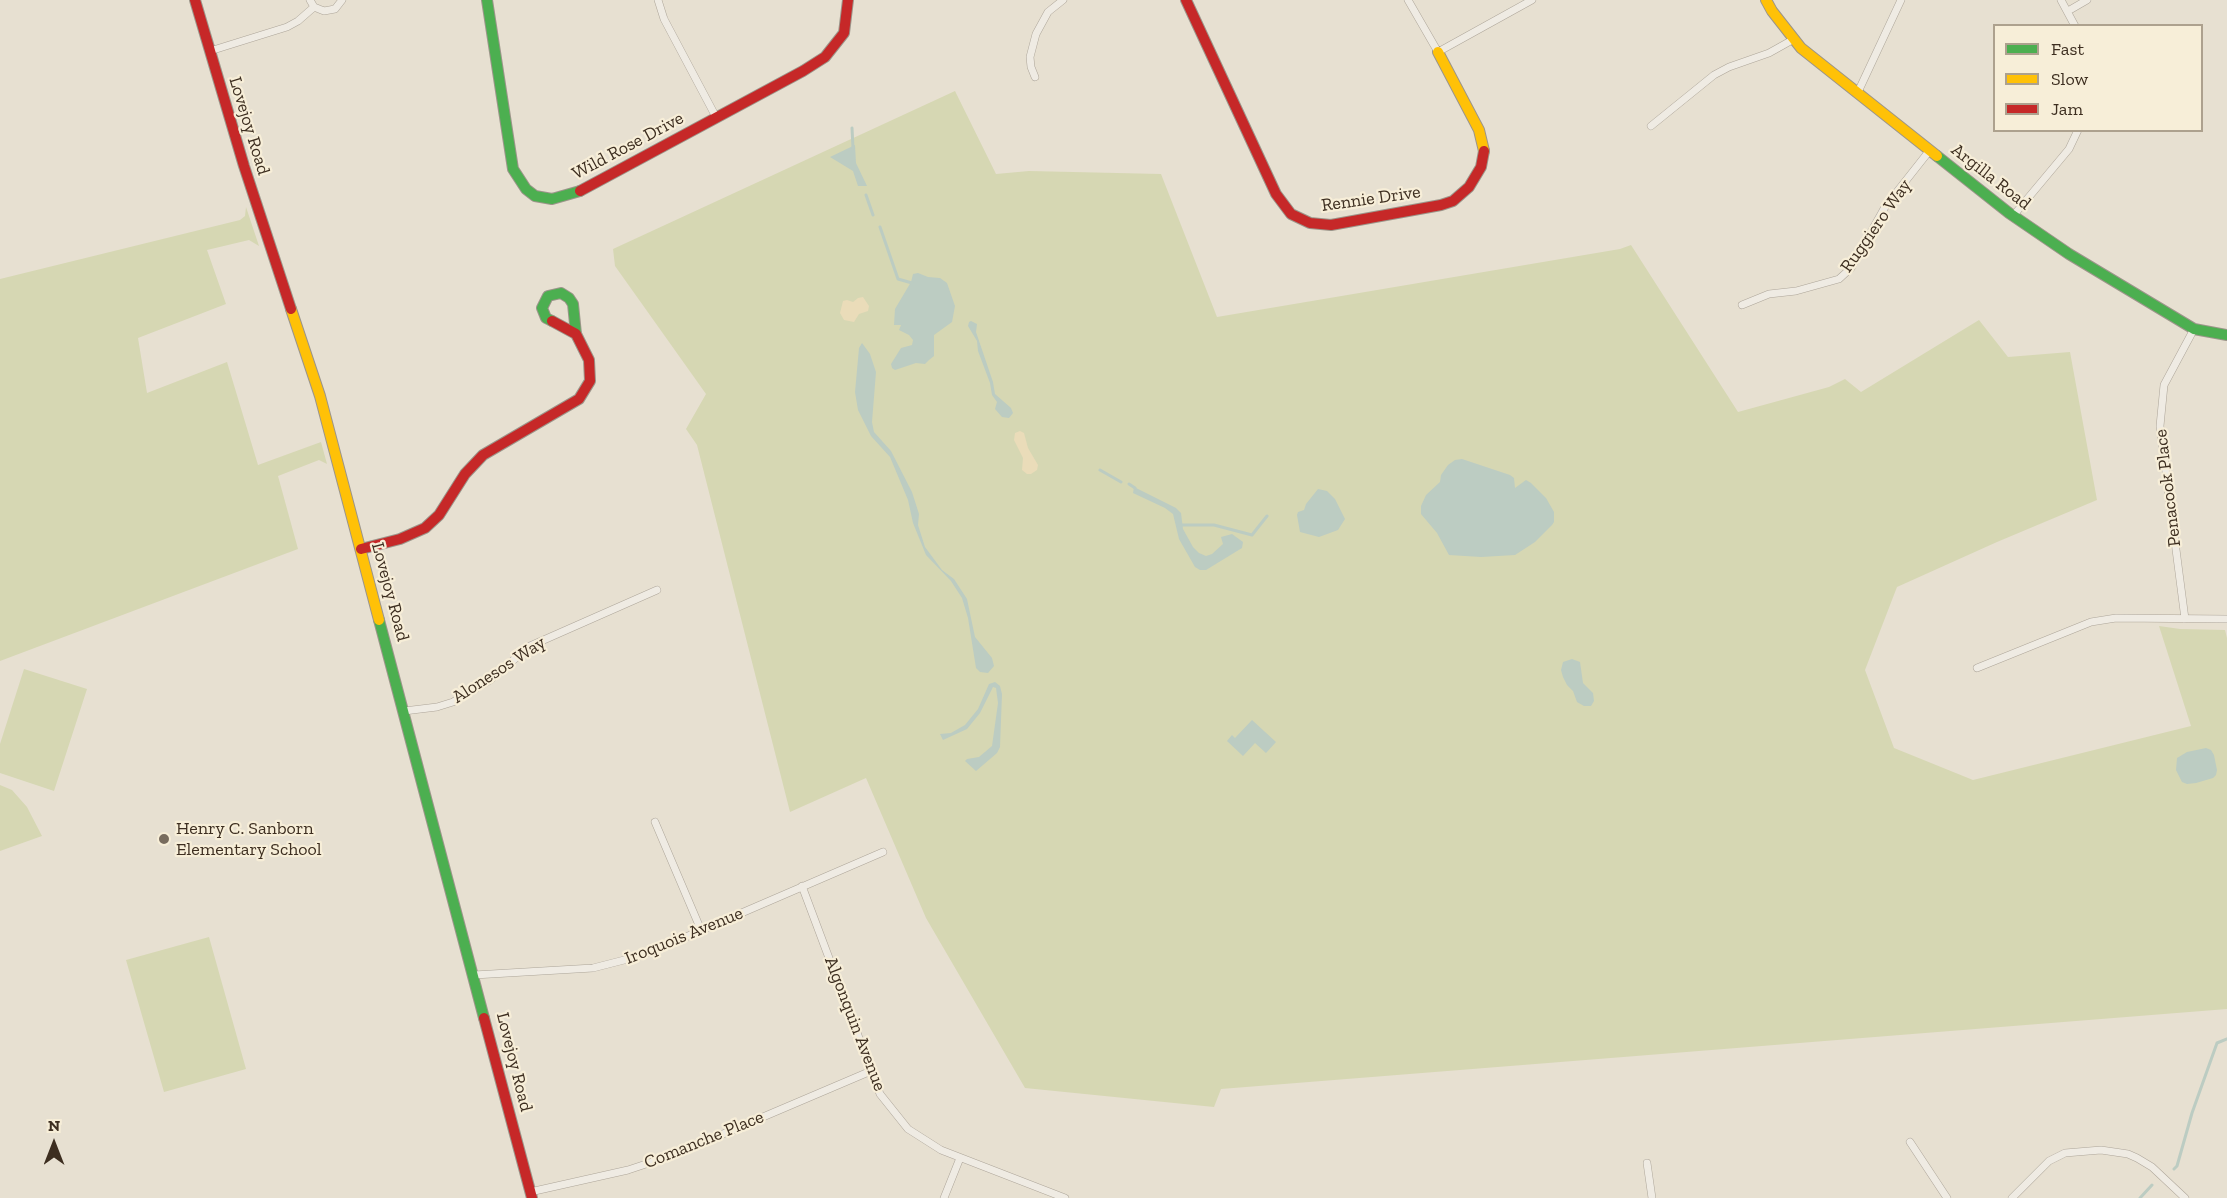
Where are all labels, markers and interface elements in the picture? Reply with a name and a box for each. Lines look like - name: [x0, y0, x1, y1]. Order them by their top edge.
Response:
- legend: [1993, 24, 2203, 132]
- text: Fast: [2051, 38, 2084, 60]
- text: Slow: [2051, 68, 2088, 90]
- street label: Lovejoy Road: [224, 74, 274, 178]
- text: Jam: [2051, 98, 2083, 120]
- street label: Wild Rose Drive: [569, 108, 687, 184]
- street label: Argilla Road: [1947, 139, 2035, 215]
- street label: Ruggiero Way: [1836, 175, 1916, 277]
- street label: Rennie Drive: [1320, 181, 1422, 217]
- street label: Penacook Place: [2150, 428, 2186, 548]
- street label: Lovejoy Road: [366, 540, 414, 644]
- street label: Alonesos Way: [448, 632, 550, 708]
- place label: Henry C. Sanborn Elementary School: [176, 818, 322, 860]
- marker: Henry C. Sanborn Elementary School: [157, 832, 171, 846]
- street label: Iroquois Avenue: [622, 902, 746, 970]
- street label: Algonquin Avenue: [819, 954, 891, 1094]
- street label: Lovejoy Road: [491, 1010, 537, 1114]
- street label: Comanche Place: [641, 1106, 767, 1174]
- north arrow: [24, 1114, 84, 1174]
- text: N: [48, 1116, 60, 1135]

